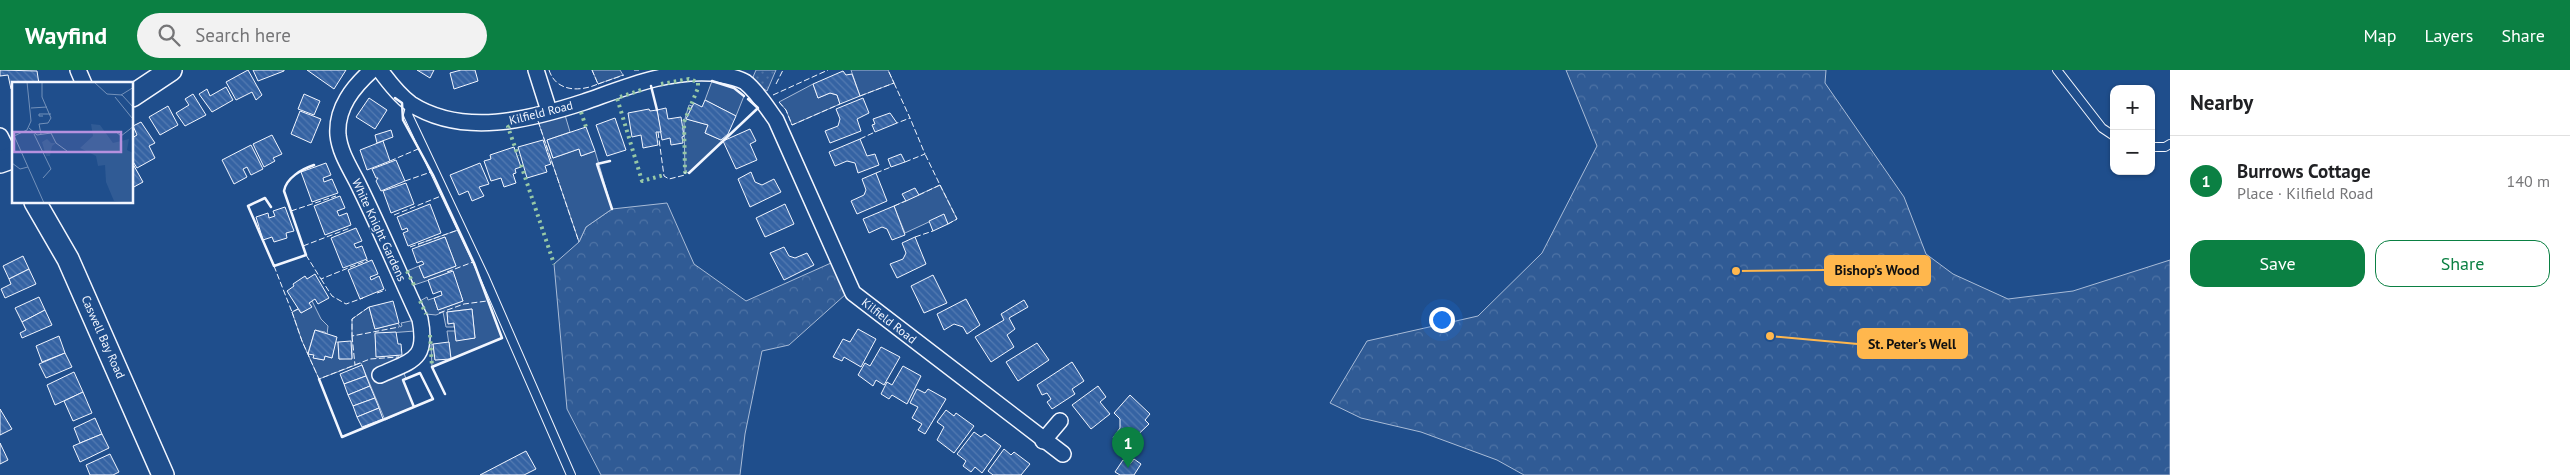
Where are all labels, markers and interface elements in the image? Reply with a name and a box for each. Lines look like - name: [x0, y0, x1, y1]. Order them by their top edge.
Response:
- search box: [137, 13, 487, 58]
- text: Wayfind: [25, 20, 107, 51]
- icon: search: [155, 21, 183, 49]
- text: Search here: [195, 23, 291, 47]
- text: Map: [2364, 24, 2396, 47]
- text: Layers: [2424, 24, 2473, 47]
- text: Share: [2501, 24, 2545, 47]
- inset map: [12, 82, 134, 204]
- map controls: [2110, 85, 2155, 175]
- button: +: [2110, 85, 2155, 130]
- text: Nearby: [2190, 89, 2253, 116]
- street label: Kilfield Road: [507, 97, 574, 128]
- button: −: [2110, 130, 2155, 175]
- text: Burrows Cottage: [2237, 159, 2371, 183]
- text: 1: [2201, 171, 2211, 191]
- text: 140 m: [2507, 171, 2550, 191]
- street label: White Knight Gardens: [349, 176, 410, 284]
- text: Place · Kilfield Road: [2237, 183, 2373, 203]
- button: Save: [2190, 240, 2365, 287]
- button: Share: [2375, 240, 2550, 287]
- callout: Bishop's Wood: [1825, 256, 1930, 285]
- text: Bishop's Wood: [1834, 261, 1920, 279]
- street label: Caswell Bay Road: [78, 293, 128, 381]
- street label: Kilfield Road: [859, 295, 920, 347]
- your location: [1429, 307, 1455, 333]
- callout: St. Peter's Well: [1858, 329, 1967, 358]
- text: St. Peter's Well: [1868, 335, 1957, 353]
- pin: 1: [1112, 427, 1144, 468]

